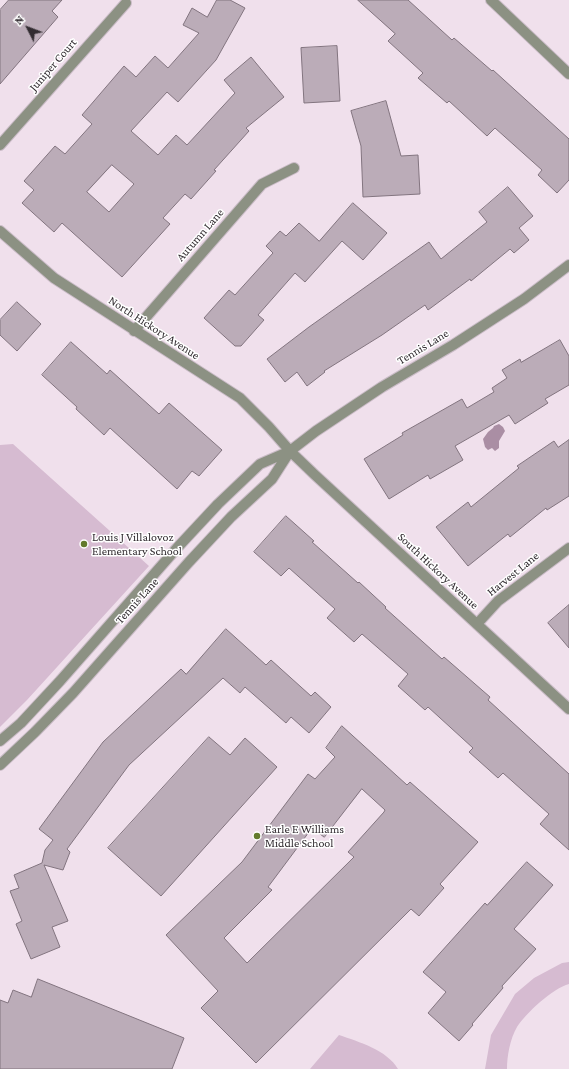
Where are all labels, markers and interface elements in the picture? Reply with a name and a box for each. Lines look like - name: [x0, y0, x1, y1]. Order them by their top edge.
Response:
- north arrow: [8, 8, 48, 48]
- text: N: [12, 13, 26, 27]
- street label: Juniper Court: [26, 36, 80, 94]
- street label: Autumn Lane: [173, 206, 227, 264]
- street label: North Hickory Avenue: [106, 293, 202, 363]
- street label: Tennis Lane: [395, 326, 451, 368]
- place label: Louis J Villalovoz Elementary School: [92, 530, 182, 558]
- street label: South Hickory Avenue: [394, 530, 482, 612]
- marker: Louis J Villalovoz Elementary School: [79, 539, 89, 549]
- street label: Harvest Lane: [484, 549, 542, 599]
- street label: Tennis Lane: [112, 575, 162, 627]
- place label: Earle E Williams Middle School: [265, 822, 344, 850]
- marker: Earle E Williams Middle School: [252, 831, 262, 841]

